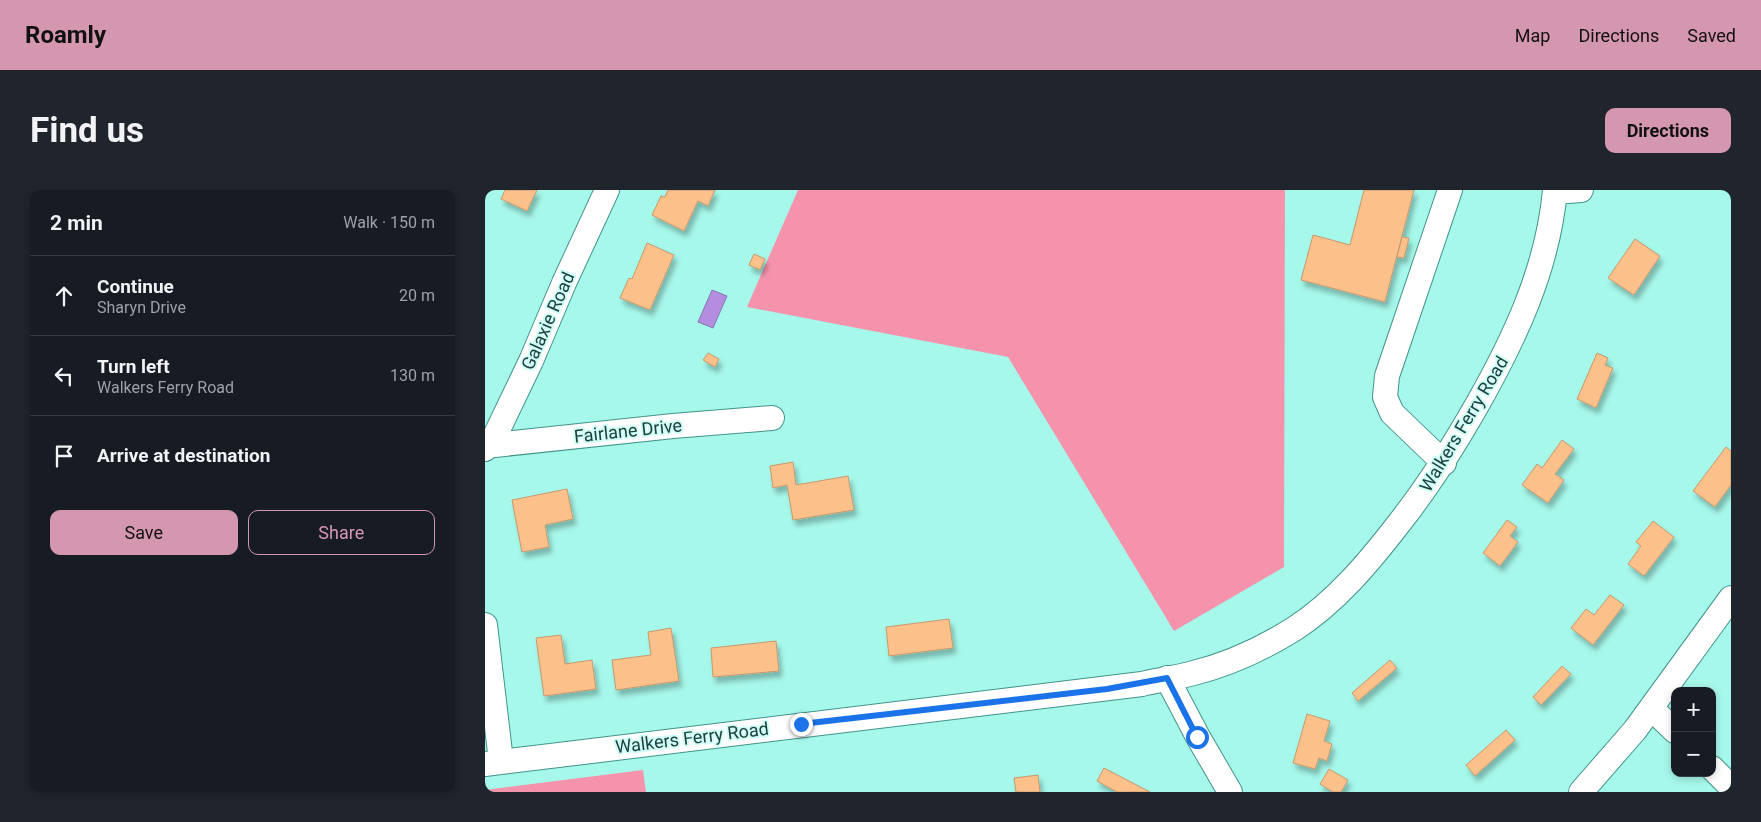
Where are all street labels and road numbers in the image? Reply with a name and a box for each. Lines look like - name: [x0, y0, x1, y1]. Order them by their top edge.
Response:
- street label: Galaxie Road: [517, 269, 578, 373]
- street label: Walkers Ferry Road: [1415, 352, 1512, 495]
- street label: Fairlane Drive: [573, 414, 683, 447]
- street label: Walkers Ferry Road: [614, 718, 770, 757]

